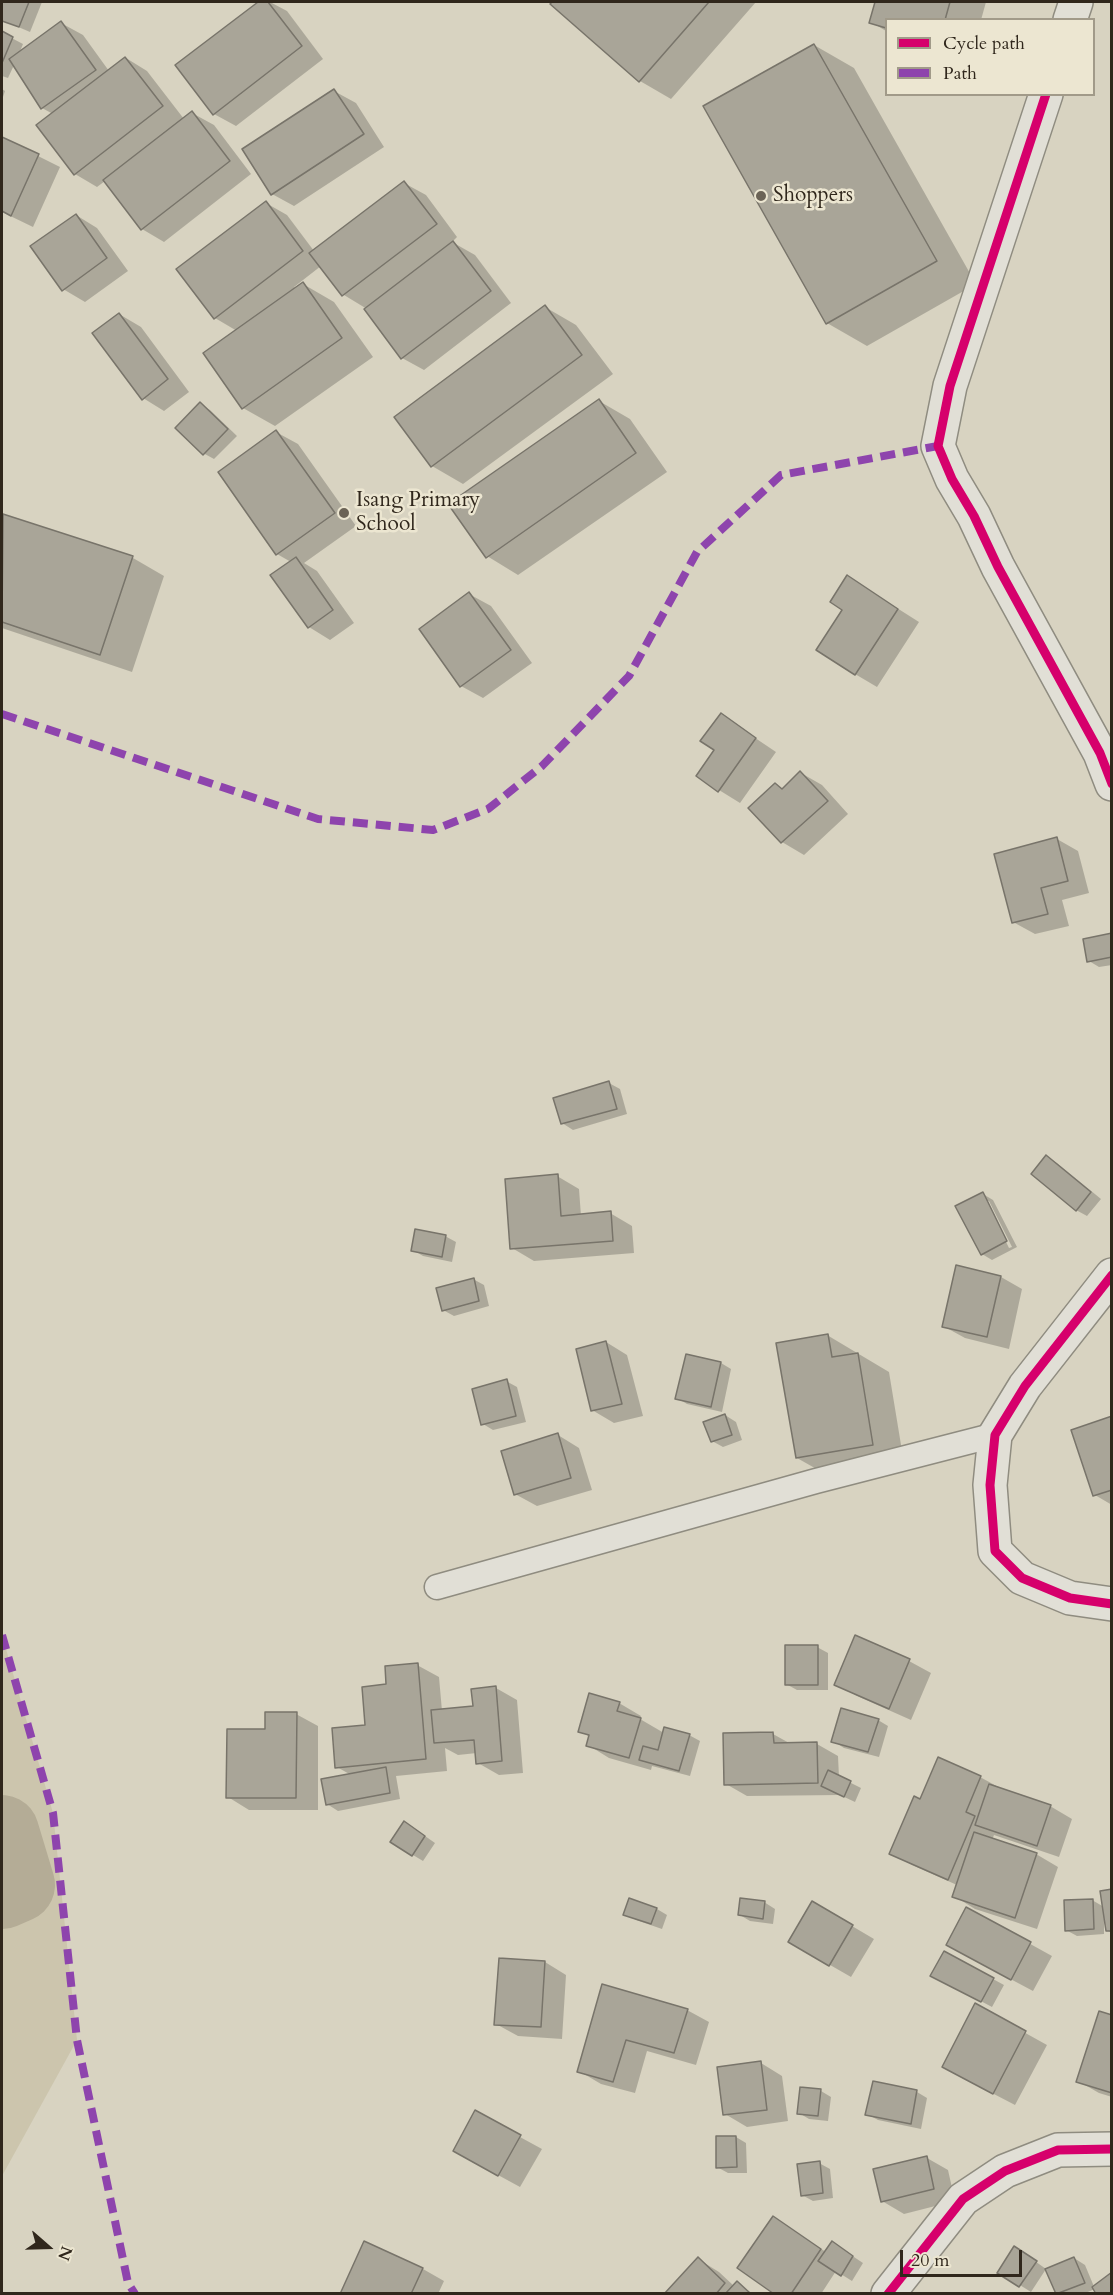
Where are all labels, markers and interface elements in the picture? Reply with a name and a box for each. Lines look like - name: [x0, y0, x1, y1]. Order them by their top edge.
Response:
- legend: [885, 18, 1095, 96]
- text: Cycle path: [943, 31, 1025, 56]
- text: Path: [943, 61, 977, 86]
- place label: Shoppers: [773, 183, 853, 209]
- marker: Shoppers: [754, 189, 768, 203]
- place label: Isang Primary School: [356, 488, 480, 538]
- marker: Isang Primary School: [337, 506, 351, 520]
- north arrow: [18, 2217, 78, 2277]
- scale bar: [903, 2238, 1024, 2276]
- text: N: [52, 2243, 78, 2263]
- text: 20 m: [911, 2248, 950, 2273]

